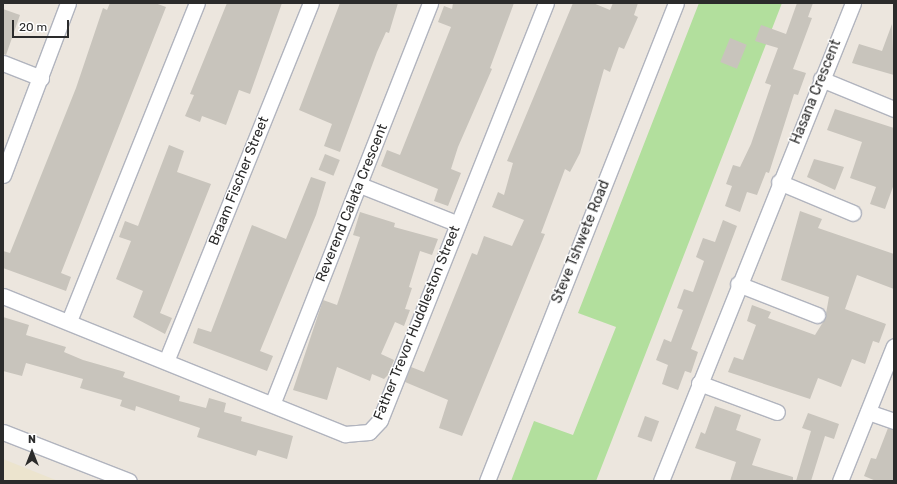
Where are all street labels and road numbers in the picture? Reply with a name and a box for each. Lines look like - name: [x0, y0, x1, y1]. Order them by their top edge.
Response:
- street label: Hasana Crescent: [787, 37, 845, 147]
- street label: Braam Fischer Street: [205, 114, 273, 248]
- street label: Reverend Calata Crescent: [313, 122, 391, 284]
- street label: Steve Tshwete Road: [549, 178, 613, 306]
- street label: Father Trevor Huddleston Street: [370, 223, 464, 423]

